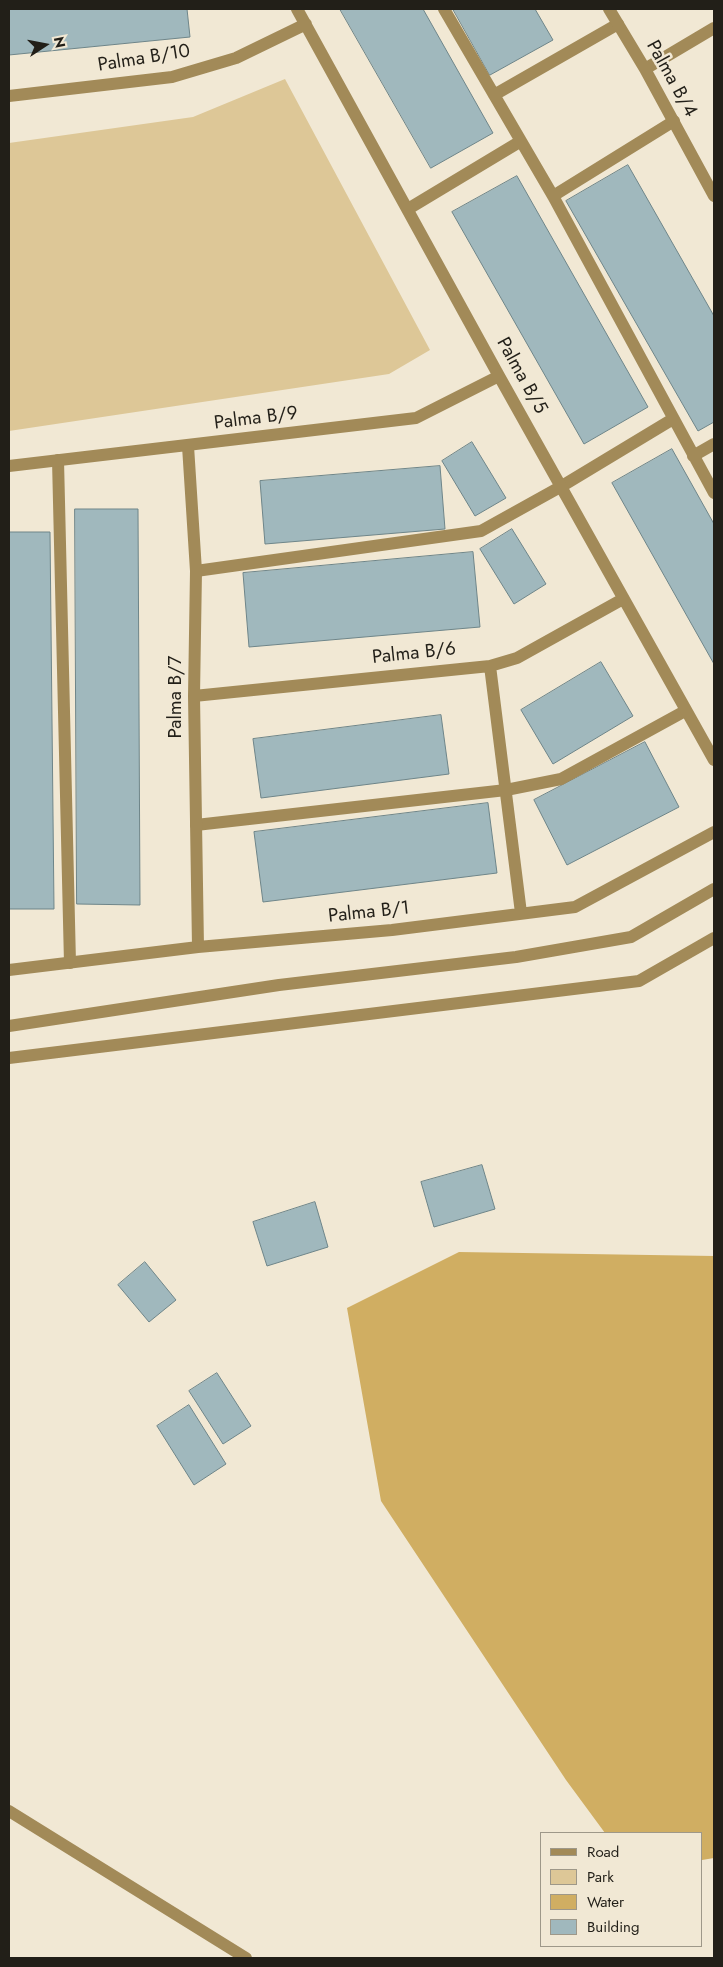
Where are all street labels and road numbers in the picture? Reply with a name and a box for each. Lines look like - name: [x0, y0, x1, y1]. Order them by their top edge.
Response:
- street label: Palma B/4: [641, 37, 701, 121]
- street label: Palma B/10: [96, 40, 192, 78]
- street label: Palma B/5: [491, 334, 551, 418]
- street label: Palma B/9: [213, 403, 299, 435]
- street label: Palma B/6: [371, 638, 457, 670]
- street label: Palma B/7: [165, 655, 187, 739]
- street label: Palma B/1: [327, 897, 411, 929]

